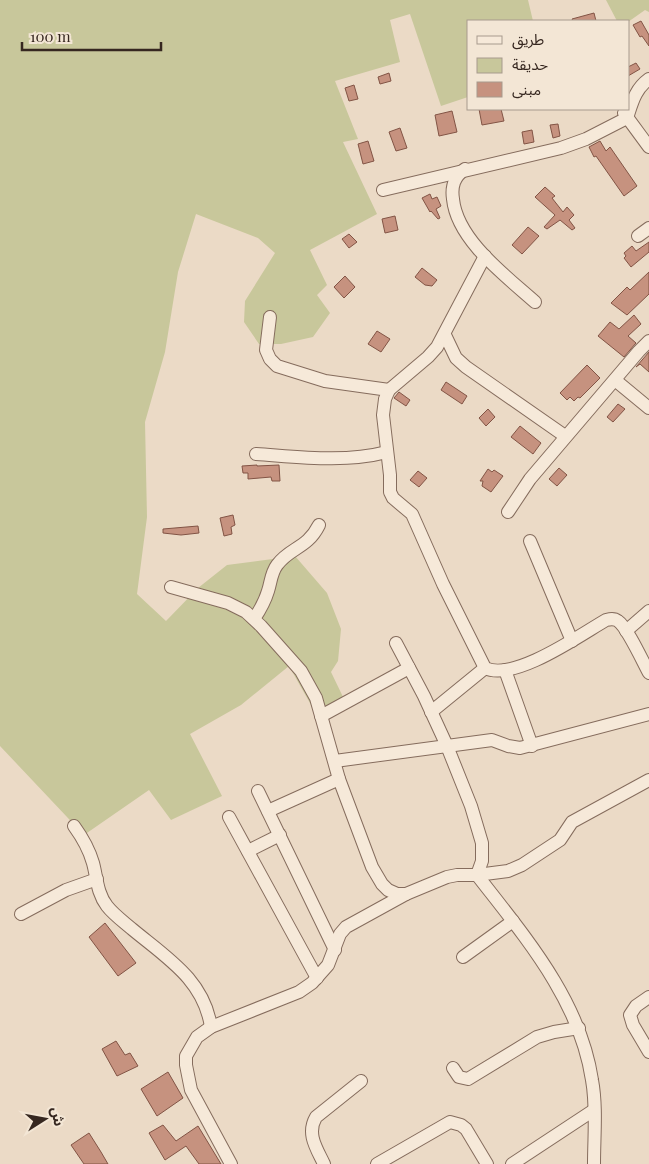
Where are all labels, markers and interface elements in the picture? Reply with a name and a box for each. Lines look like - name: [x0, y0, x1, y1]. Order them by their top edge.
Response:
- scale bar: [22, 20, 161, 52]
- legend: [467, 20, 629, 110]
- text: 100 m: [30, 26, 71, 46]
- text: طريق: [512, 29, 544, 50]
- text: حديقة: [512, 54, 548, 74]
- text: مبنى: [512, 79, 541, 99]
- north arrow: [20, 1094, 70, 1144]
- text: ش: [47, 1105, 69, 1128]

